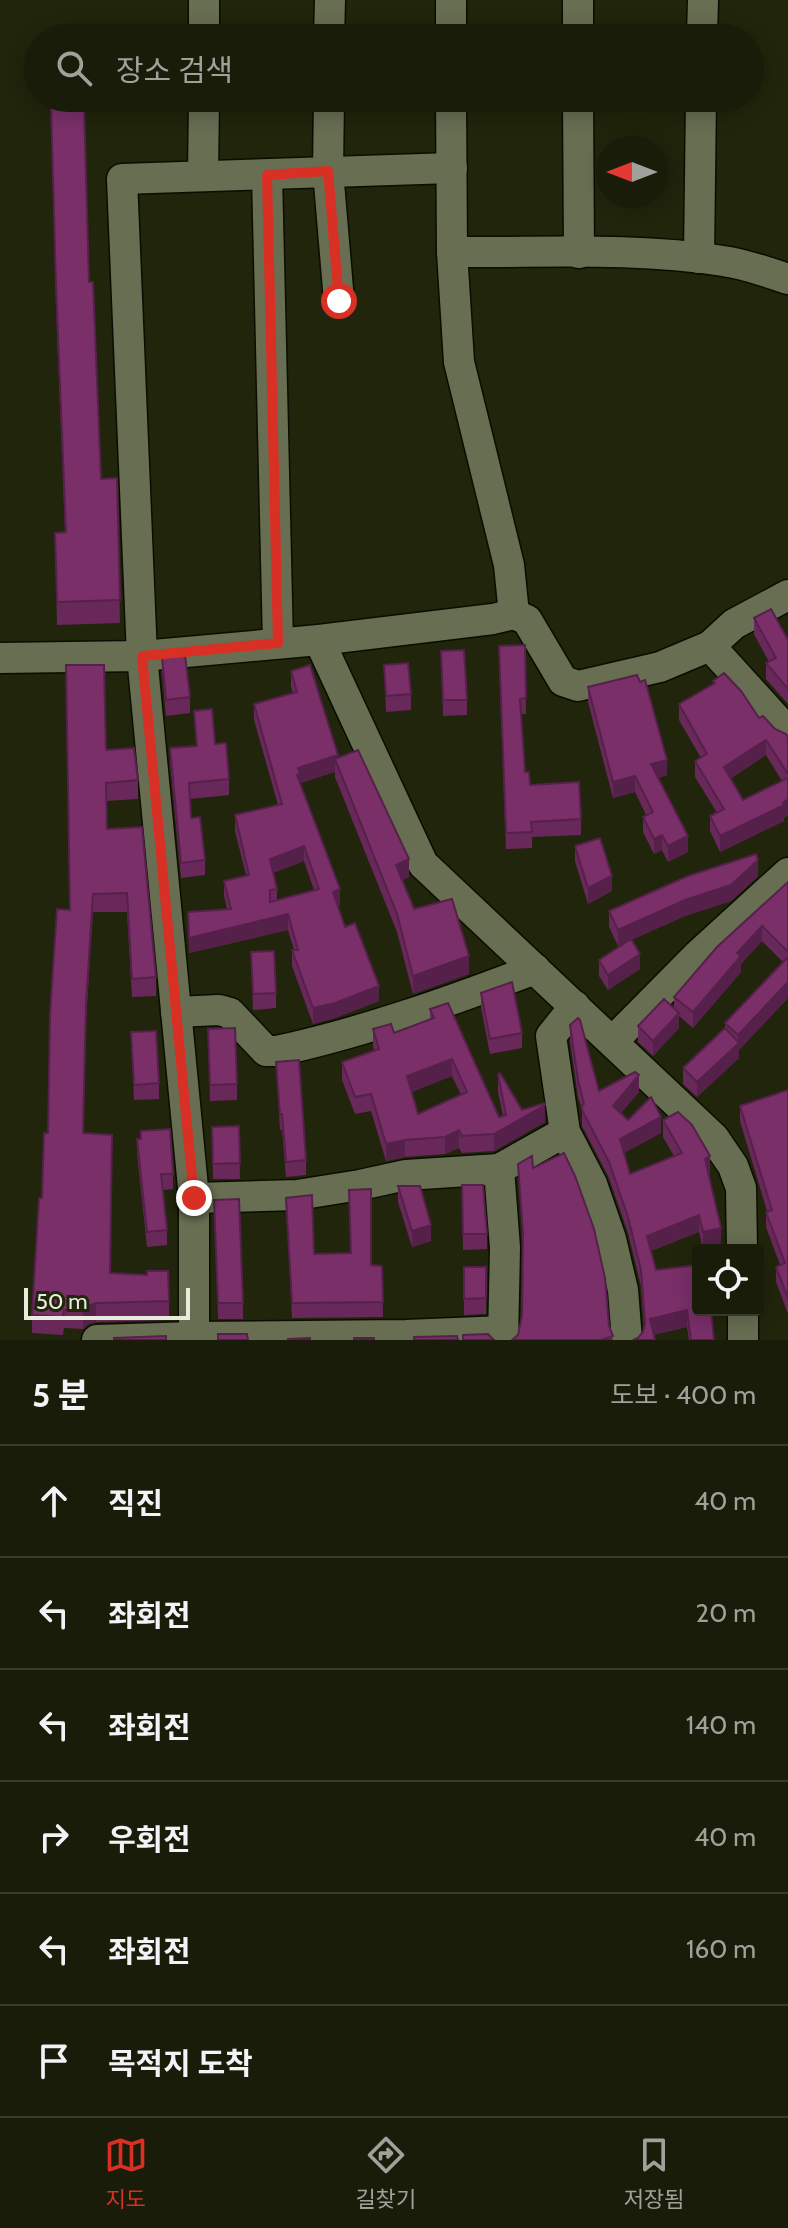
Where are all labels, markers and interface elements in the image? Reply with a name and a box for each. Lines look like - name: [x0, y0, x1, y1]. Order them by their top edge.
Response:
- search box: [24, 24, 764, 112]
- icon: search: [52, 46, 96, 90]
- text: 장소 검색: [116, 52, 233, 89]
- north arrow: [596, 136, 668, 208]
- route start: [321, 283, 357, 319]
- route end: [176, 1180, 212, 1216]
- map controls: [692, 1244, 764, 1316]
- button: locate: [692, 1244, 764, 1316]
- scale bar: [24, 1284, 190, 1320]
- text: 50 m: [36, 1288, 88, 1315]
- text: 5 분: [32, 1374, 89, 1416]
- text: 도보 · 400 m: [610, 1379, 756, 1411]
- icon: ahead: [32, 1479, 76, 1523]
- text: 직진: [108, 1485, 163, 1522]
- text: 40 m: [694, 1485, 756, 1517]
- icon: left: [32, 1591, 76, 1635]
- text: 좌회전: [108, 1597, 191, 1634]
- text: 20 m: [696, 1597, 756, 1629]
- icon: left: [32, 1703, 76, 1747]
- text: 좌회전: [108, 1709, 191, 1746]
- text: 140 m: [686, 1709, 756, 1741]
- icon: right: [32, 1815, 76, 1859]
- text: 우회전: [108, 1821, 191, 1858]
- text: 40 m: [694, 1821, 756, 1853]
- icon: left: [32, 1927, 76, 1971]
- text: 좌회전: [108, 1933, 191, 1970]
- text: 160 m: [686, 1933, 756, 1965]
- icon: arrive: [32, 2039, 76, 2083]
- text: 목적지 도착: [108, 2045, 253, 2082]
- tab: 지도: [104, 2133, 148, 2213]
- tab: 길찾기: [355, 2133, 416, 2213]
- tab: 저장됨: [623, 2133, 684, 2213]

